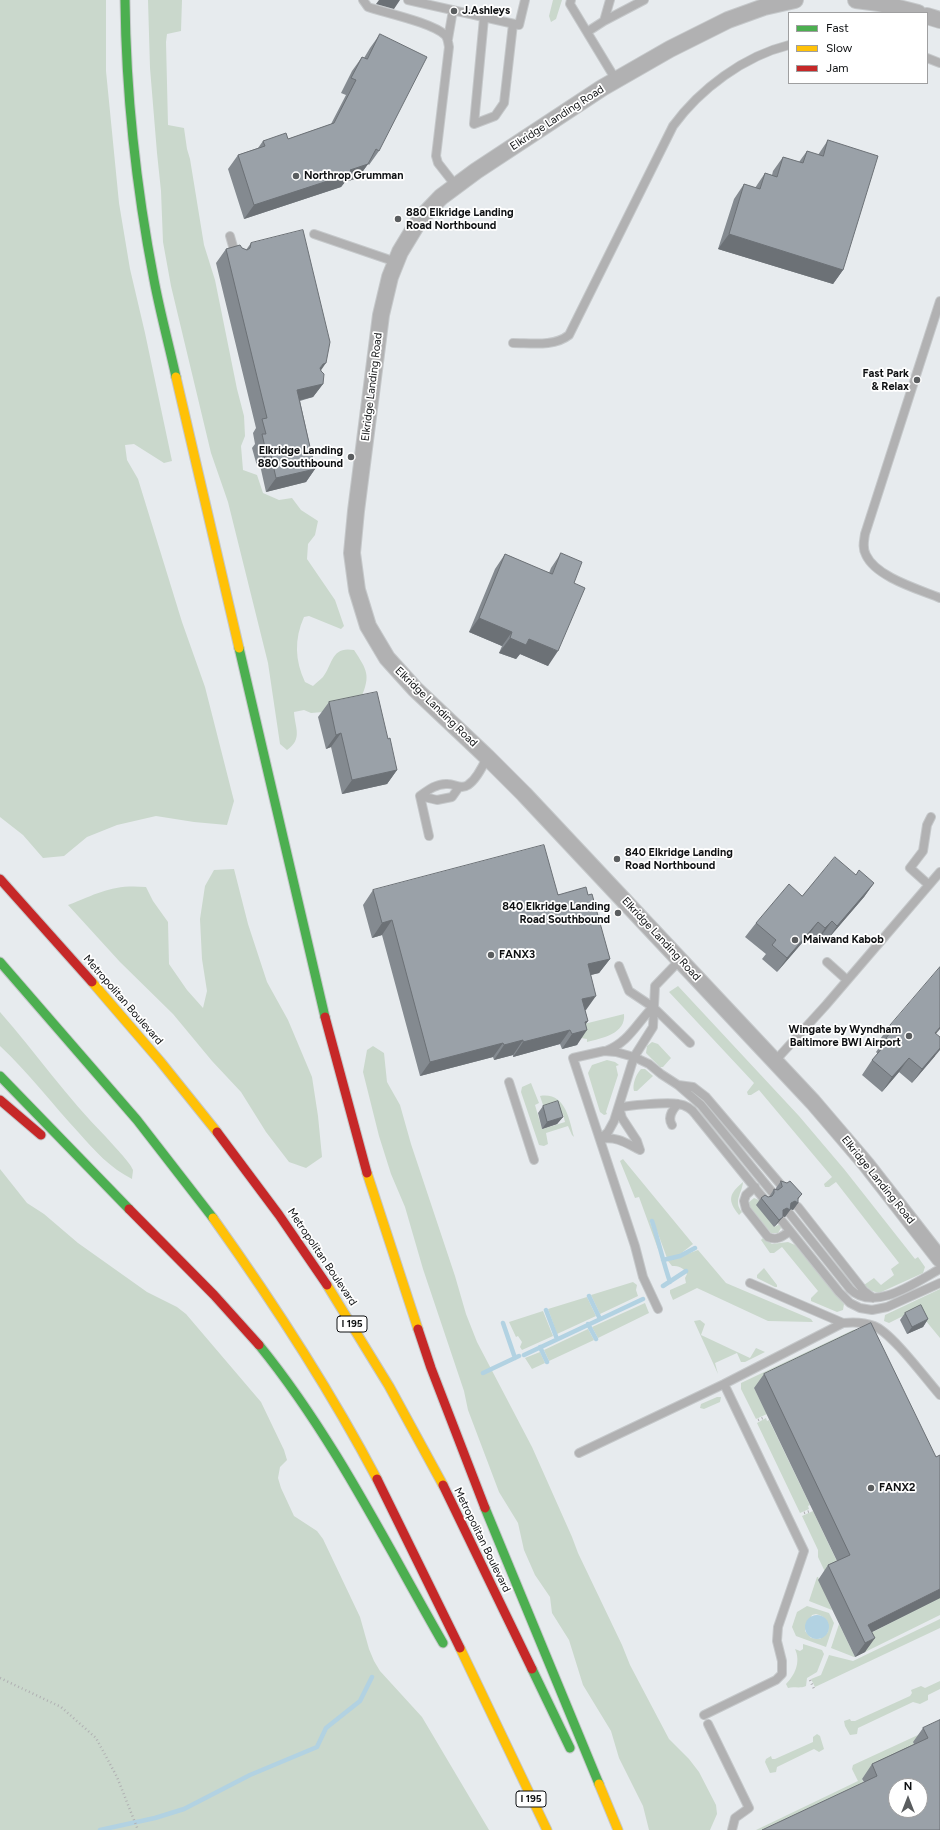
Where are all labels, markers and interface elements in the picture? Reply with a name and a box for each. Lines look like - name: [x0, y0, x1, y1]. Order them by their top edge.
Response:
- place label: J.Ashleys: [462, 4, 510, 18]
- marker: J.Ashleys: [449, 6, 459, 16]
- legend: [788, 12, 928, 84]
- text: Fast: [826, 21, 849, 35]
- text: Slow: [826, 41, 852, 55]
- text: Jam: [826, 61, 849, 75]
- street label: Elkridge Landing Road: [508, 83, 606, 153]
- place label: Northrop Grumman: [304, 169, 403, 183]
- marker: Northrop Grumman: [291, 171, 301, 181]
- place label: 880 Elkridge Landing Road Northbound: [406, 206, 514, 232]
- marker: 880 Elkridge Landing Road Northbound: [393, 214, 403, 224]
- street label: Elkridge Landing Road: [359, 332, 385, 442]
- place label: Fast Park & Relax: [862, 367, 909, 393]
- marker: Fast Park & Relax: [912, 375, 922, 385]
- place label: Elkridge Landing 880 Southbound: [258, 444, 343, 470]
- marker: Elkridge Landing 880 Southbound: [346, 452, 356, 462]
- street label: Elkridge Landing Road: [392, 664, 480, 750]
- place label: 840 Elkridge Landing Road Northbound: [625, 846, 733, 872]
- marker: 840 Elkridge Landing Road Northbound: [612, 854, 622, 864]
- street label: Elkridge Landing Road: [619, 895, 703, 983]
- place label: 840 Elkridge Landing Road Southbound: [502, 900, 610, 926]
- marker: 840 Elkridge Landing Road Southbound: [613, 908, 623, 918]
- place label: Maiwand Kabob: [803, 933, 884, 947]
- marker: Maiwand Kabob: [790, 935, 800, 945]
- place label: FANX3: [499, 948, 535, 962]
- marker: FANX3: [486, 950, 496, 960]
- street label: Metropolitan Boulevard: [80, 952, 166, 1048]
- place label: Wingate by Wyndham Baltimore BWI Airport: [789, 1023, 901, 1049]
- marker: Wingate by Wyndham Baltimore BWI Airport: [904, 1031, 914, 1041]
- street label: Elkridge Landing Road: [838, 1133, 918, 1227]
- street label: Metropolitan Boulevard: [284, 1206, 360, 1308]
- road number: I 195: [337, 1316, 367, 1332]
- place label: FANX2: [879, 1481, 915, 1495]
- marker: FANX2: [866, 1483, 876, 1493]
- street label: Metropolitan Boulevard: [451, 1485, 513, 1595]
- north arrow: [888, 1778, 928, 1818]
- text: N: [904, 1780, 912, 1793]
- road number: I 195: [516, 1791, 546, 1807]

